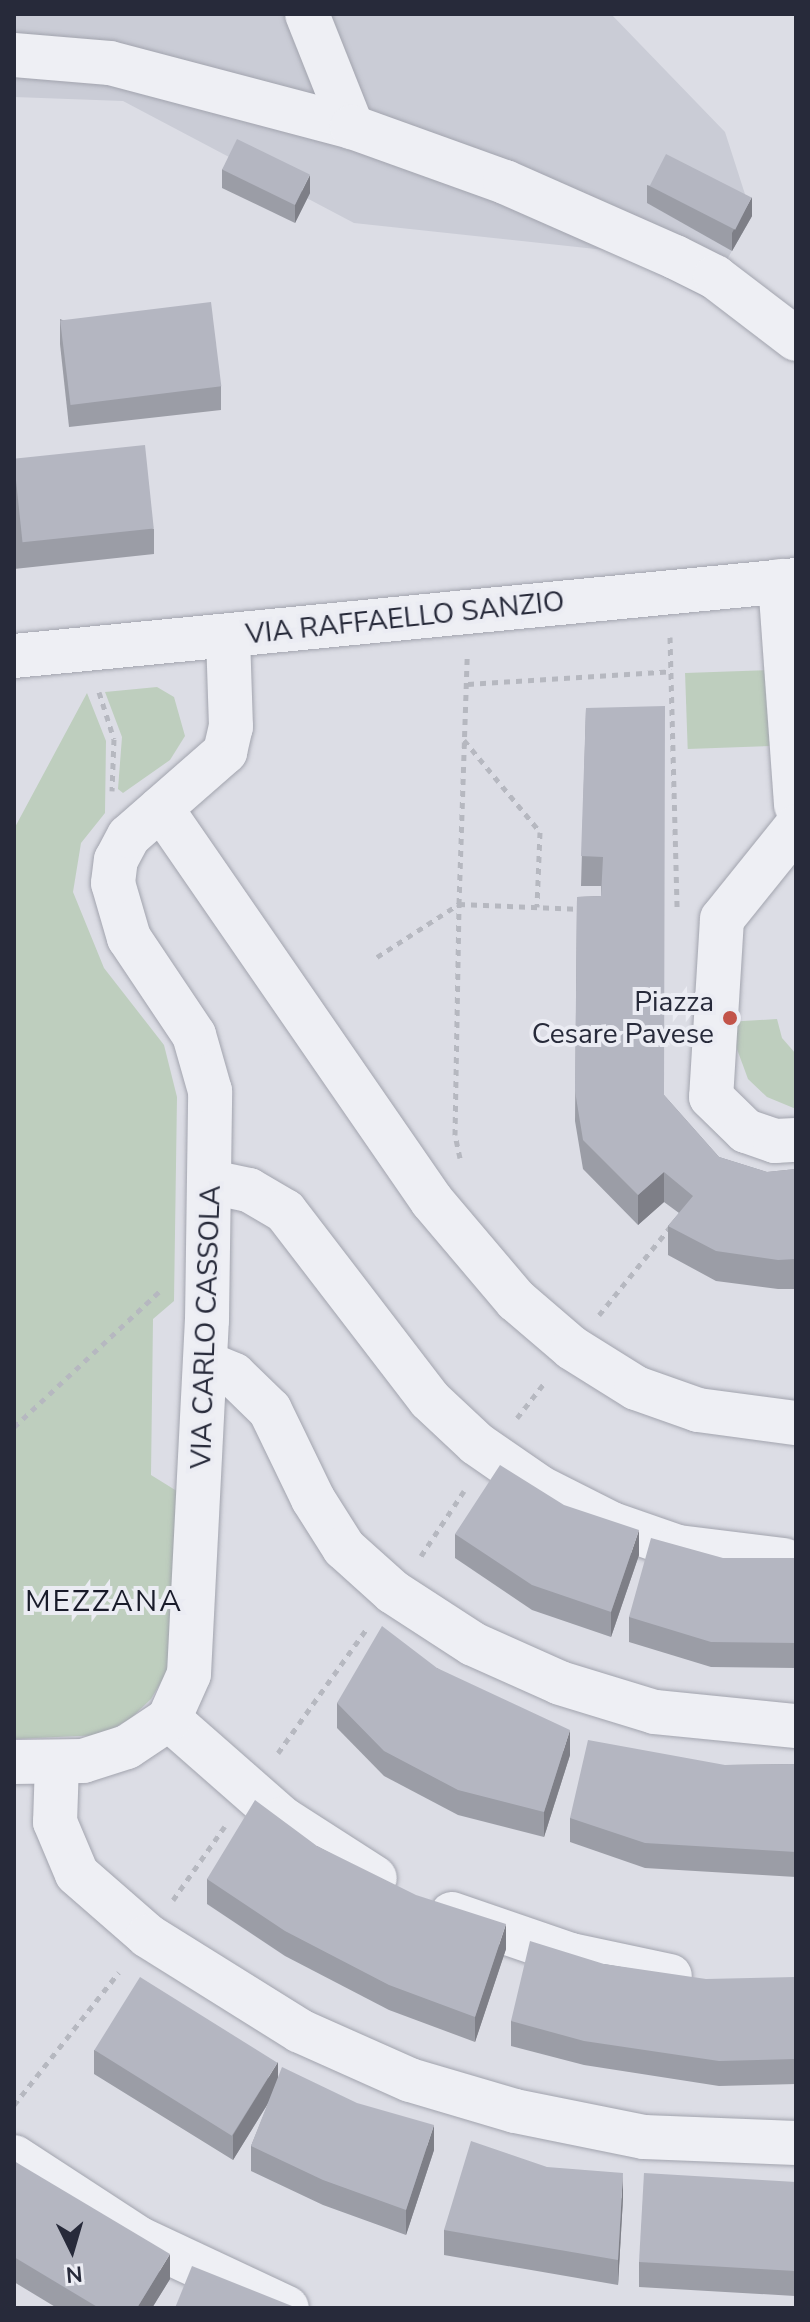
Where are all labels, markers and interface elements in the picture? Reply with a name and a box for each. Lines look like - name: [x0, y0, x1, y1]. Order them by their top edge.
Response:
- street label: VIA RAFFAELLO SANZIO: [244, 585, 566, 651]
- place label: Piazza Cesare Pavese: [532, 985, 714, 1051]
- marker: Piazza Cesare Pavese: [721, 1009, 739, 1027]
- street label: VIA CARLO CASSOLA: [184, 1185, 228, 1469]
- district label: MEZZANA: [25, 1584, 183, 1620]
- north arrow: [32, 2210, 112, 2290]
- text: N: [65, 2258, 84, 2290]

